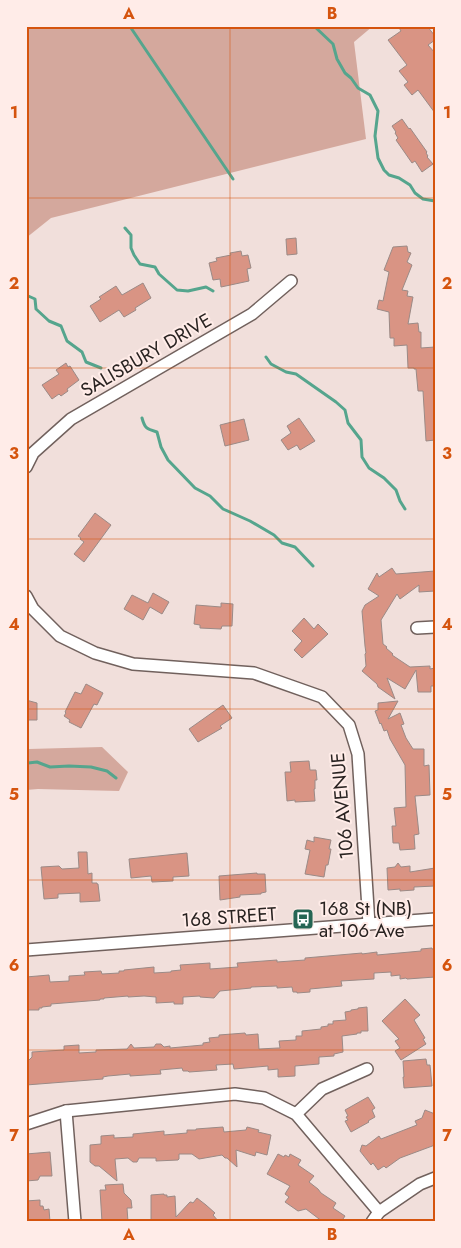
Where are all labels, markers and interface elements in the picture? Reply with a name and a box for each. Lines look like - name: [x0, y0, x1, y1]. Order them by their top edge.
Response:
- text: A: [122, 2, 135, 25]
- text: B: [327, 2, 337, 25]
- text: 1: [10, 101, 18, 124]
- text: 1: [443, 101, 451, 124]
- text: 2: [9, 272, 19, 295]
- text: 2: [442, 272, 452, 295]
- street label: SALISBURY DRIVE: [75, 306, 217, 404]
- text: 3: [9, 442, 19, 465]
- text: 3: [442, 442, 452, 465]
- text: 4: [8, 613, 20, 636]
- text: 4: [441, 613, 453, 636]
- street label: 106 AVENUE: [324, 751, 360, 861]
- text: 5: [9, 783, 19, 806]
- text: 5: [442, 783, 452, 806]
- place label: 168 St (NB) at 106 Ave: [319, 895, 412, 944]
- street label: 168 STREET: [181, 900, 278, 934]
- bus stop icon: 168 St (NB) at 106 Ave: [291, 907, 315, 931]
- text: 6: [9, 954, 19, 977]
- text: 6: [442, 954, 452, 977]
- text: 7: [9, 1124, 19, 1147]
- text: 7: [442, 1124, 452, 1147]
- text: A: [122, 1223, 135, 1246]
- text: B: [327, 1223, 337, 1246]

